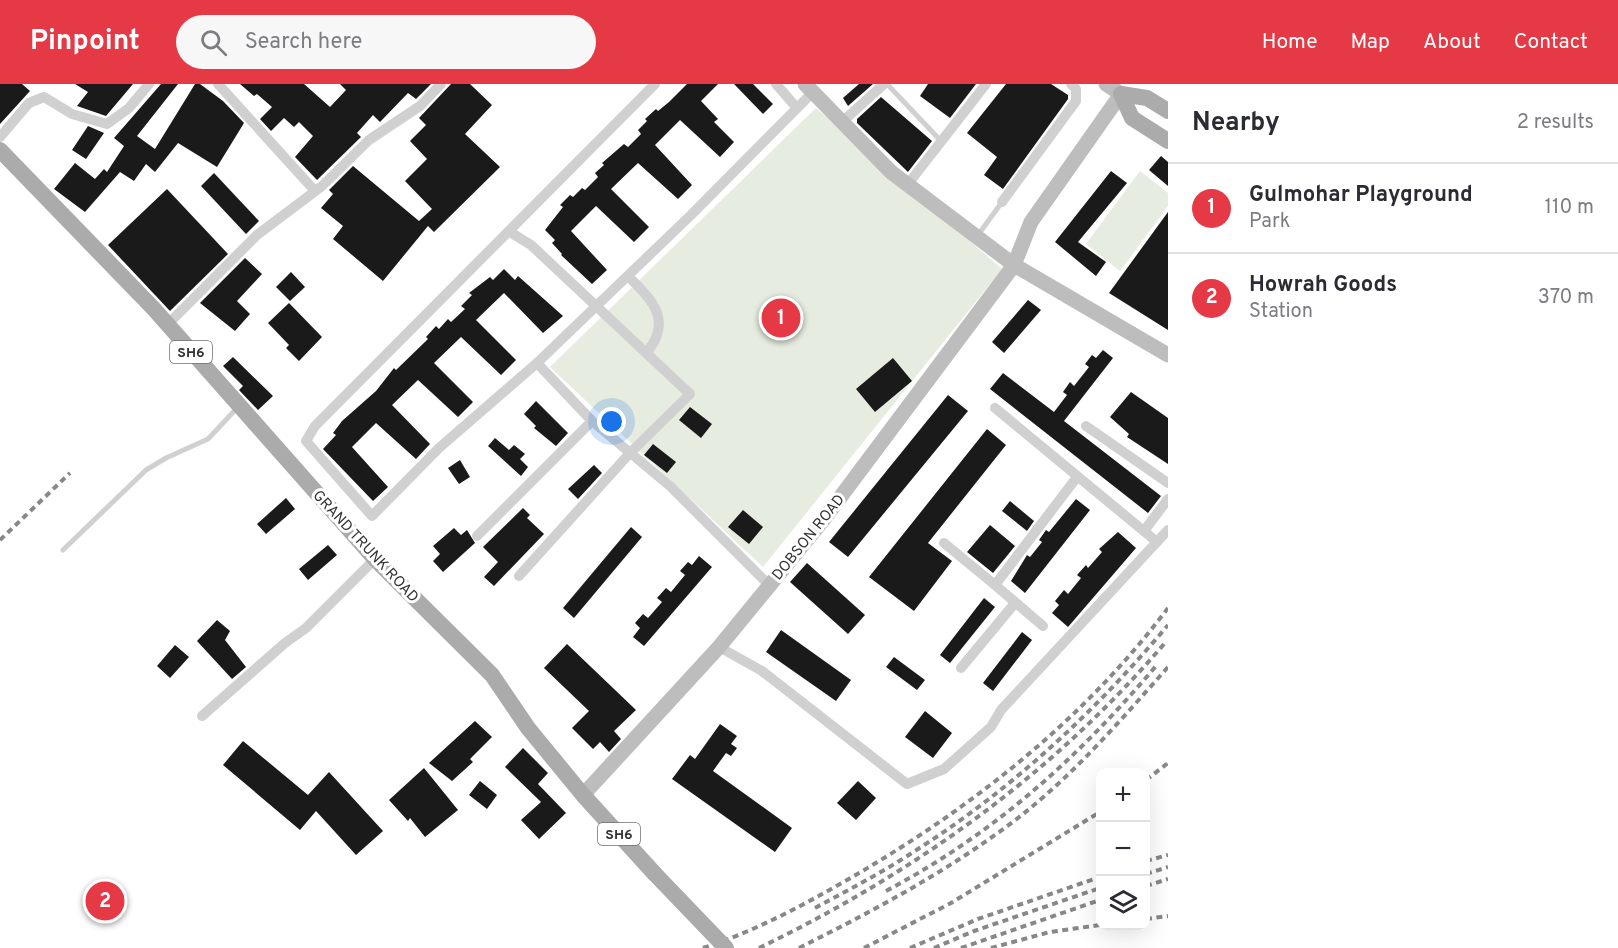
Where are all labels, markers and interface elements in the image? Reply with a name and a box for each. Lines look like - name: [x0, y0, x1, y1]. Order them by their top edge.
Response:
- search box: [176, 15, 596, 69]
- text: Pinpoint: [30, 24, 140, 60]
- icon: search: [197, 26, 230, 59]
- text: Search here: [245, 29, 362, 56]
- text: Home: [1262, 29, 1318, 56]
- text: Map: [1351, 29, 1390, 56]
- text: About: [1423, 29, 1481, 56]
- text: Contact: [1514, 29, 1588, 56]
- text: Nearby: [1192, 107, 1280, 140]
- text: 2 results: [1517, 110, 1594, 136]
- text: Gulmohar Playground: [1249, 182, 1473, 209]
- text: 1: [1208, 195, 1216, 221]
- text: 110 m: [1545, 195, 1594, 221]
- text: Park: [1249, 209, 1290, 235]
- text: Howrah Goods: [1249, 272, 1397, 299]
- text: 2: [1205, 285, 1218, 311]
- text: 370 m: [1538, 285, 1594, 311]
- pin: 1: [762, 296, 800, 340]
- text: Station: [1249, 299, 1313, 325]
- road number: SH6: [170, 341, 212, 363]
- your location: [597, 407, 626, 436]
- street label: GRAND TRUNK ROAD: [308, 487, 422, 607]
- street label: DOBSON ROAD: [769, 491, 850, 585]
- map controls: [1096, 768, 1150, 930]
- button: +: [1096, 768, 1150, 822]
- button: −: [1096, 822, 1150, 876]
- road number: SH6: [598, 823, 640, 845]
- button: layers: [1096, 876, 1150, 930]
- pin: 2: [86, 878, 124, 924]

